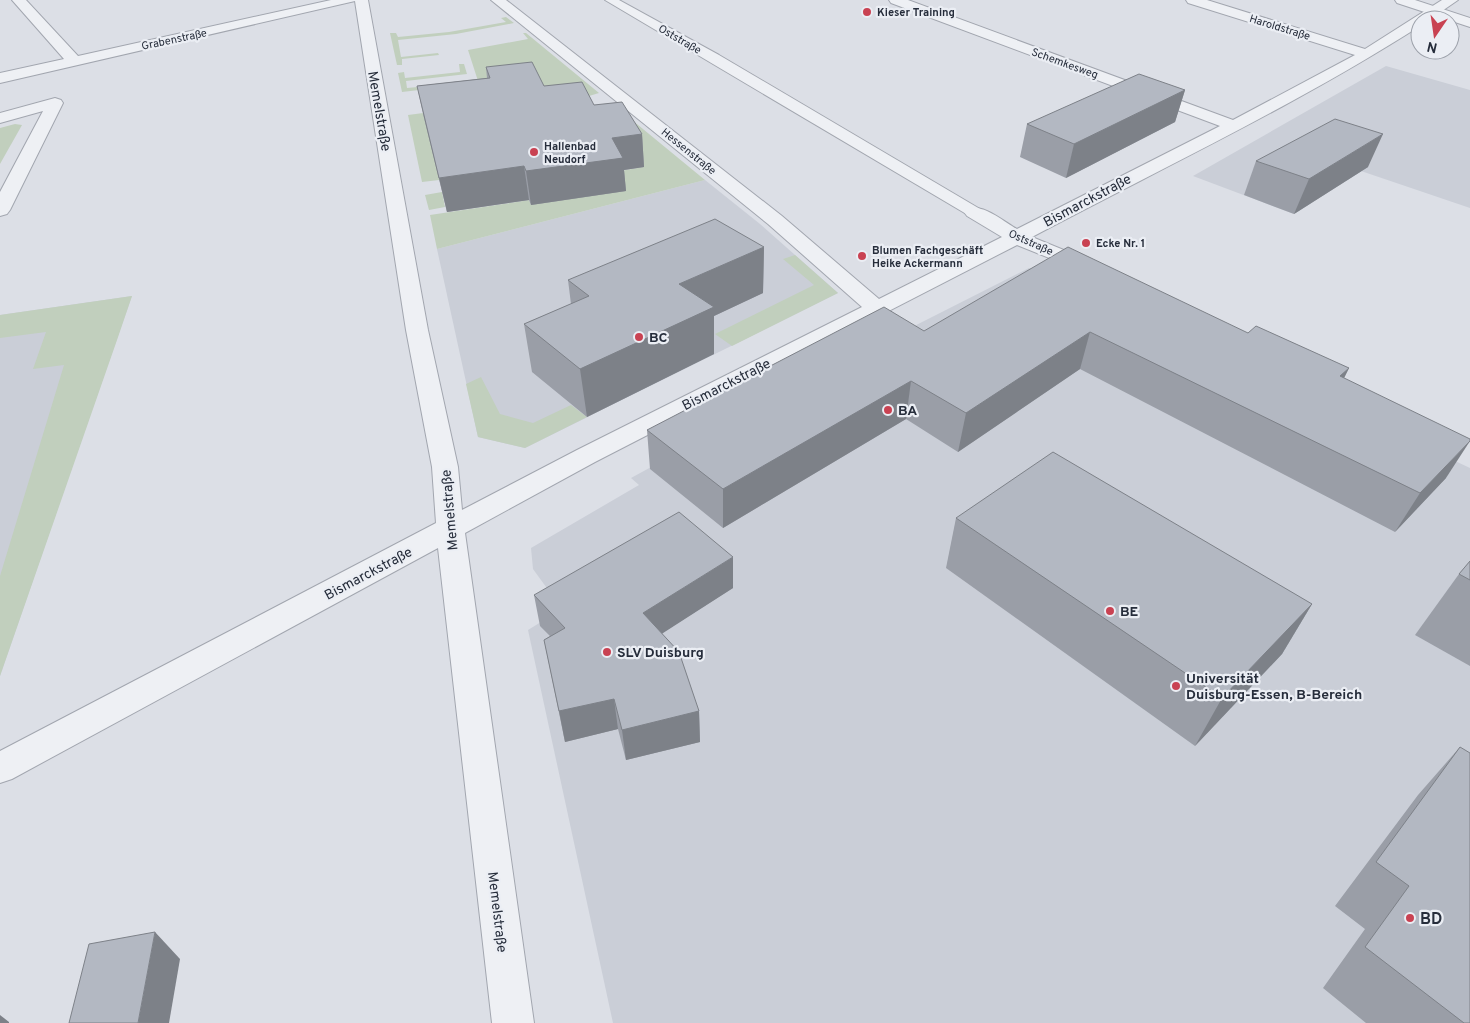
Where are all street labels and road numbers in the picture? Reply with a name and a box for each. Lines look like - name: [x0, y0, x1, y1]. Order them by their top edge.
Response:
- street label: Haroldstraße: [1247, 12, 1312, 44]
- street label: Oststraße: [655, 22, 704, 58]
- street label: Grabenstraße: [140, 26, 208, 54]
- street label: Schemkesweg: [1029, 45, 1100, 82]
- street label: Memelstraße: [363, 70, 394, 153]
- street label: Hessenstraße: [658, 125, 719, 178]
- street label: Bismarckstraße: [1041, 171, 1135, 232]
- street label: Oststraße: [1006, 227, 1055, 259]
- street label: Bismarckstraße: [680, 356, 774, 415]
- street label: Memelstraße: [438, 469, 462, 551]
- street label: Bismarckstraße: [322, 544, 416, 605]
- street label: Memelstraße: [483, 871, 510, 954]

